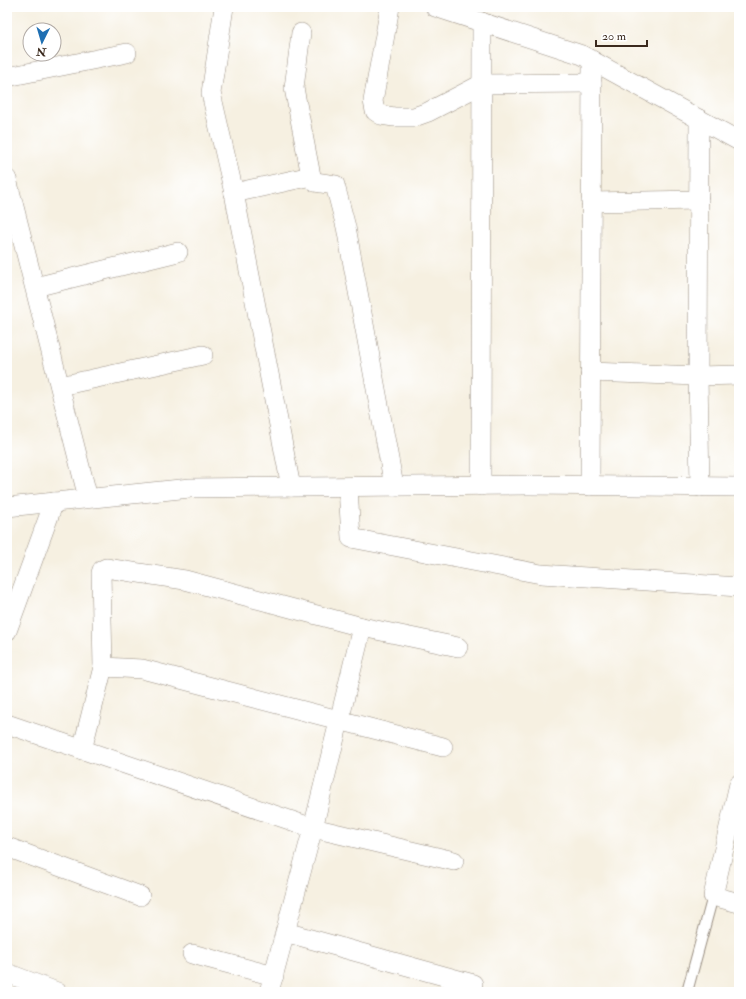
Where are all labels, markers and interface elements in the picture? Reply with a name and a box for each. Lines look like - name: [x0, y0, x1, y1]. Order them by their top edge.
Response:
- north arrow: [22, 22, 62, 62]
- scale bar: [596, 22, 647, 48]
- text: 20 m: [602, 29, 627, 44]
- text: N: [35, 44, 48, 58]

